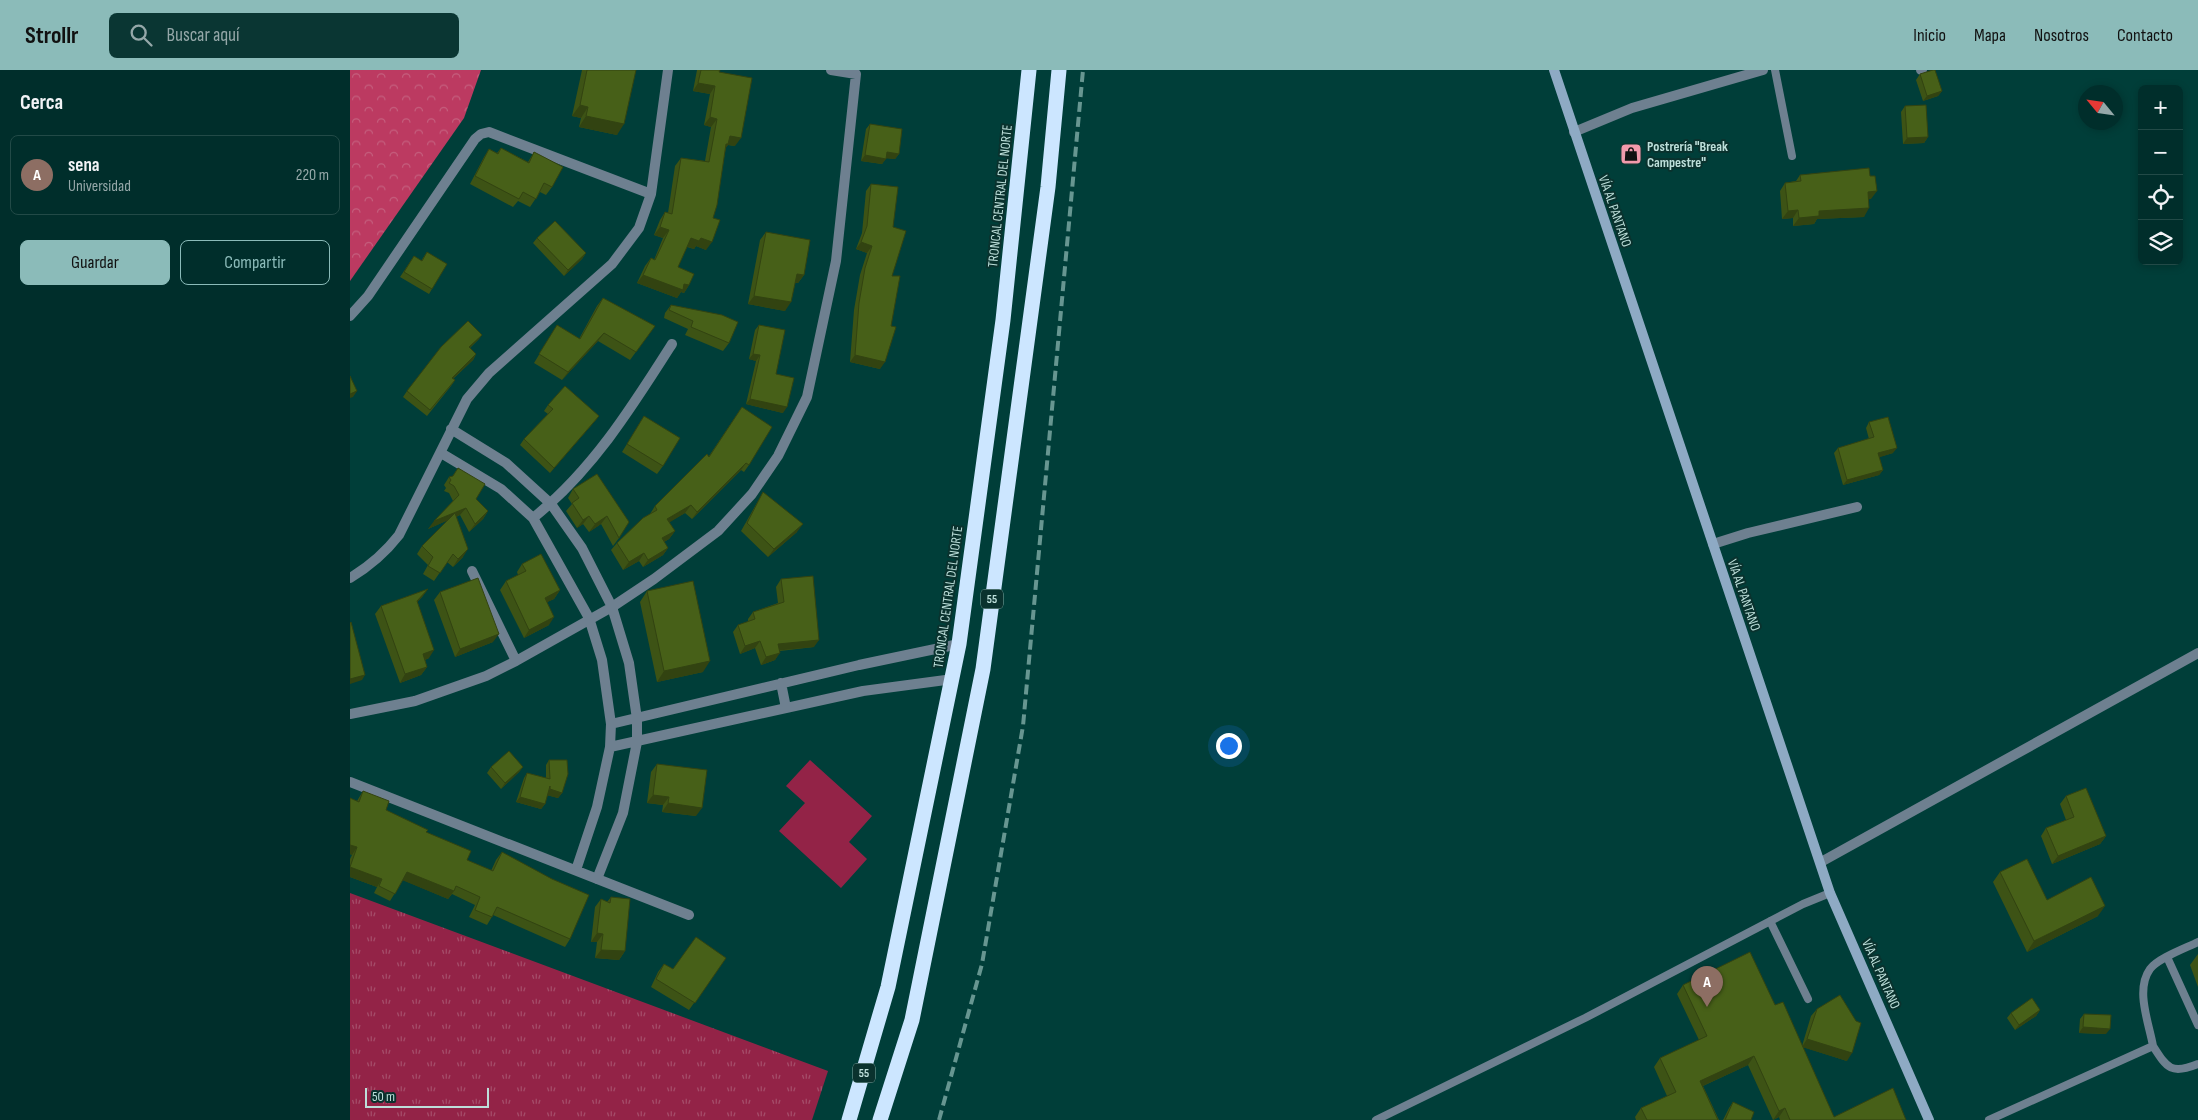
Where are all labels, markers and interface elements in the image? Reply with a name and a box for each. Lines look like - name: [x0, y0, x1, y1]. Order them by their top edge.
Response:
- search box: [109, 13, 459, 58]
- text: Strollr: [25, 21, 79, 50]
- icon: search: [127, 21, 155, 49]
- text: Buscar aquí: [167, 24, 240, 47]
- text: Inicio: [1913, 25, 1946, 46]
- text: Mapa: [1974, 25, 2006, 46]
- text: Nosotros: [2034, 25, 2089, 46]
- text: Contacto: [2117, 25, 2173, 46]
- north arrow: [2078, 85, 2123, 130]
- map controls: [2138, 85, 2183, 265]
- button: +: [2138, 85, 2183, 130]
- text: Cerca: [20, 90, 63, 115]
- street label: TRONCAL CENTRAL DEL NORTE: [984, 124, 1016, 268]
- button: −: [2138, 130, 2183, 175]
- place label: Postrería "Break Campestre": [1647, 138, 1728, 171]
- shop icon: Postrería "Break Campestre": [1619, 142, 1643, 166]
- text: sena: [68, 154, 100, 177]
- text: A: [33, 166, 41, 185]
- text: 220 m: [296, 166, 329, 185]
- street label: VÍA AL PANTANO: [1595, 173, 1635, 249]
- button: locate: [2138, 175, 2183, 220]
- text: Universidad: [68, 177, 131, 196]
- button: layers: [2138, 220, 2183, 265]
- button: Guardar: [20, 240, 170, 285]
- button: Compartir: [180, 240, 330, 285]
- street label: TRONCAL CENTRAL DEL NORTE: [930, 525, 966, 669]
- street label: VÍA AL PANTANO: [1724, 557, 1764, 633]
- road number: 55: [981, 590, 1003, 608]
- your location: [1216, 733, 1242, 759]
- street label: VÍA AL PANTANO: [1858, 936, 1904, 1012]
- pin: A: [1691, 966, 1723, 1007]
- road number: 55: [853, 1064, 875, 1082]
- scale bar: [365, 1085, 489, 1108]
- text: 50 m: [372, 1088, 395, 1105]

